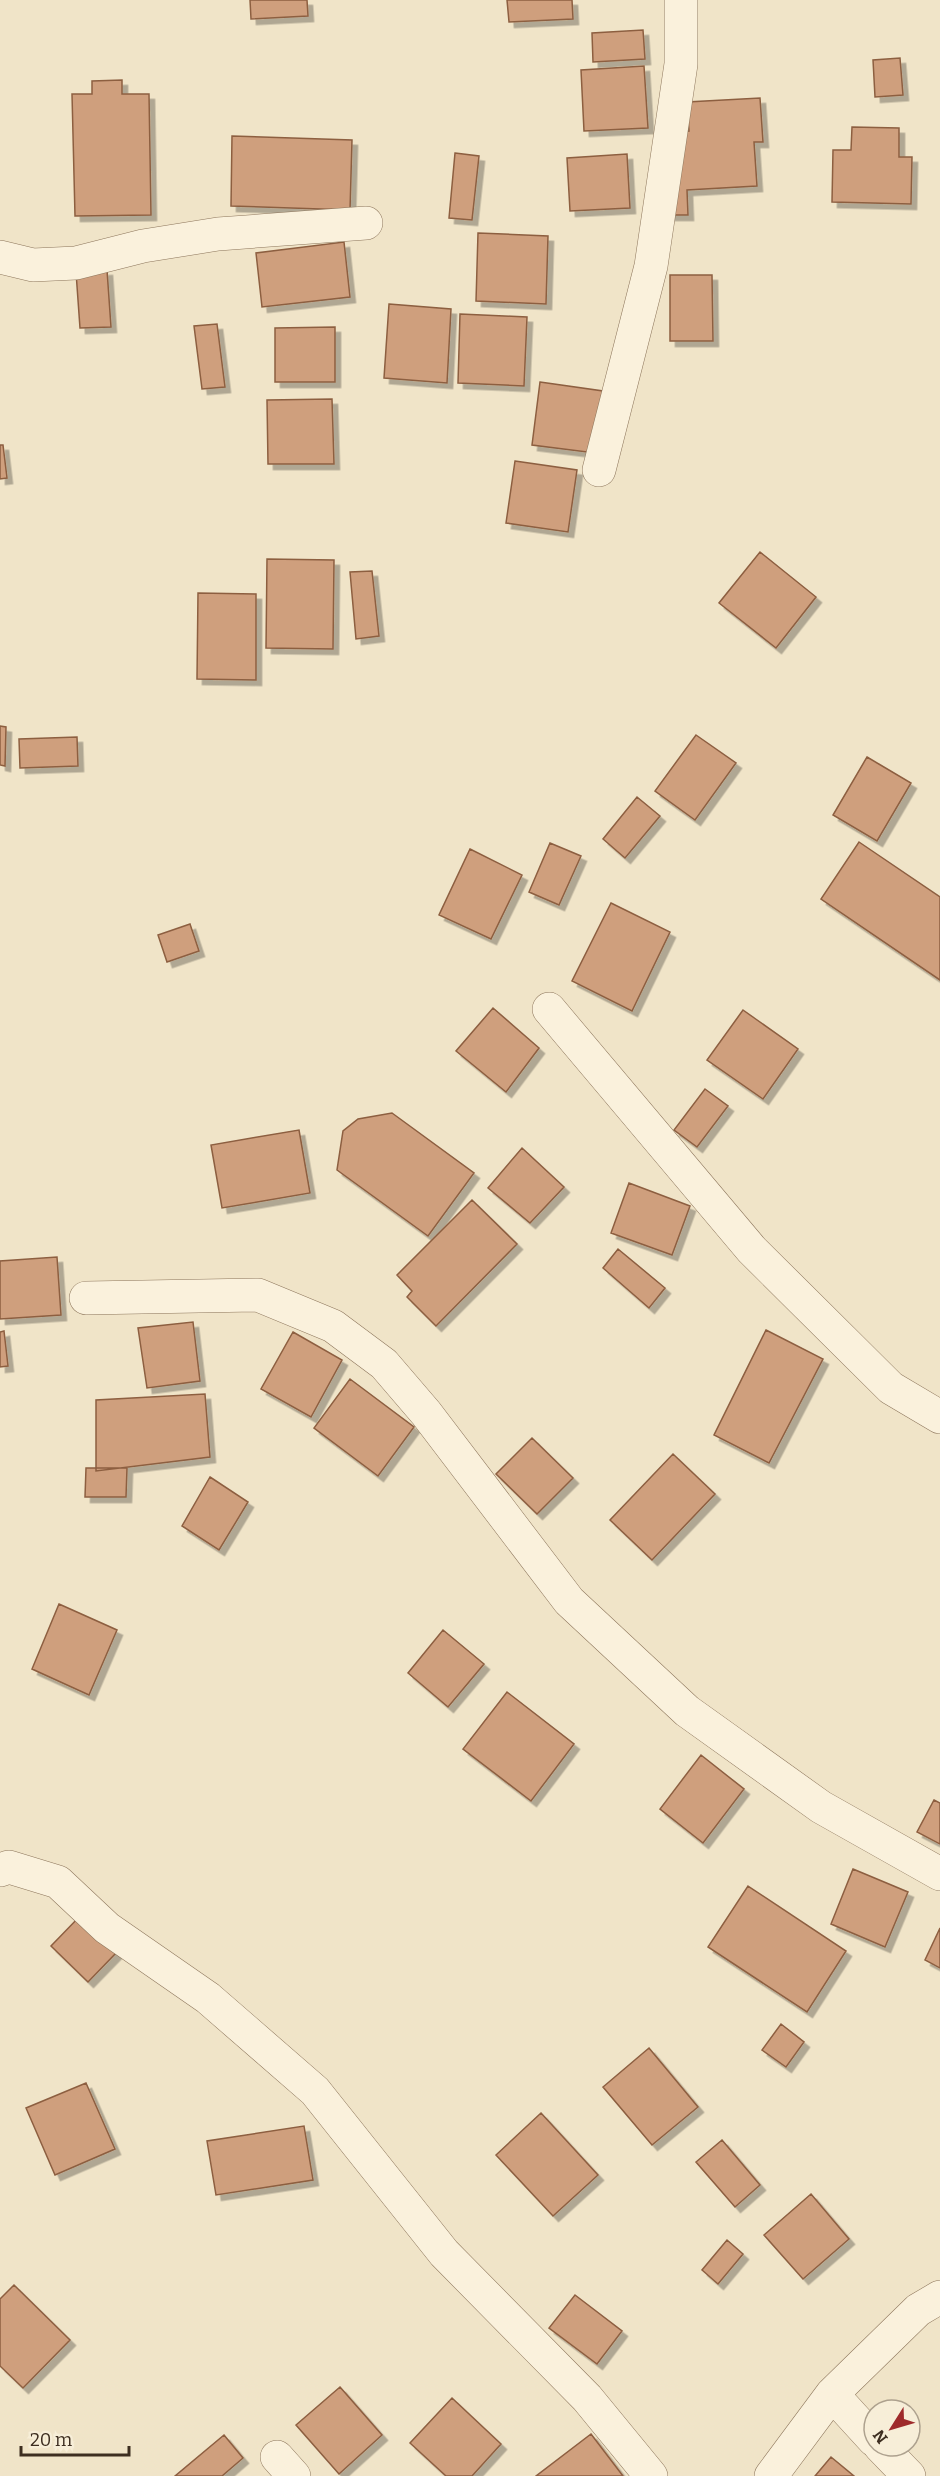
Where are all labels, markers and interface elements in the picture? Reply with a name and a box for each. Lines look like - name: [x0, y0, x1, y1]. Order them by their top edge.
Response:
- north arrow: [862, 2398, 922, 2458]
- scale bar: [21, 2419, 129, 2457]
- text: N: [869, 2426, 892, 2447]
- text: 20 m: [30, 2429, 72, 2451]

